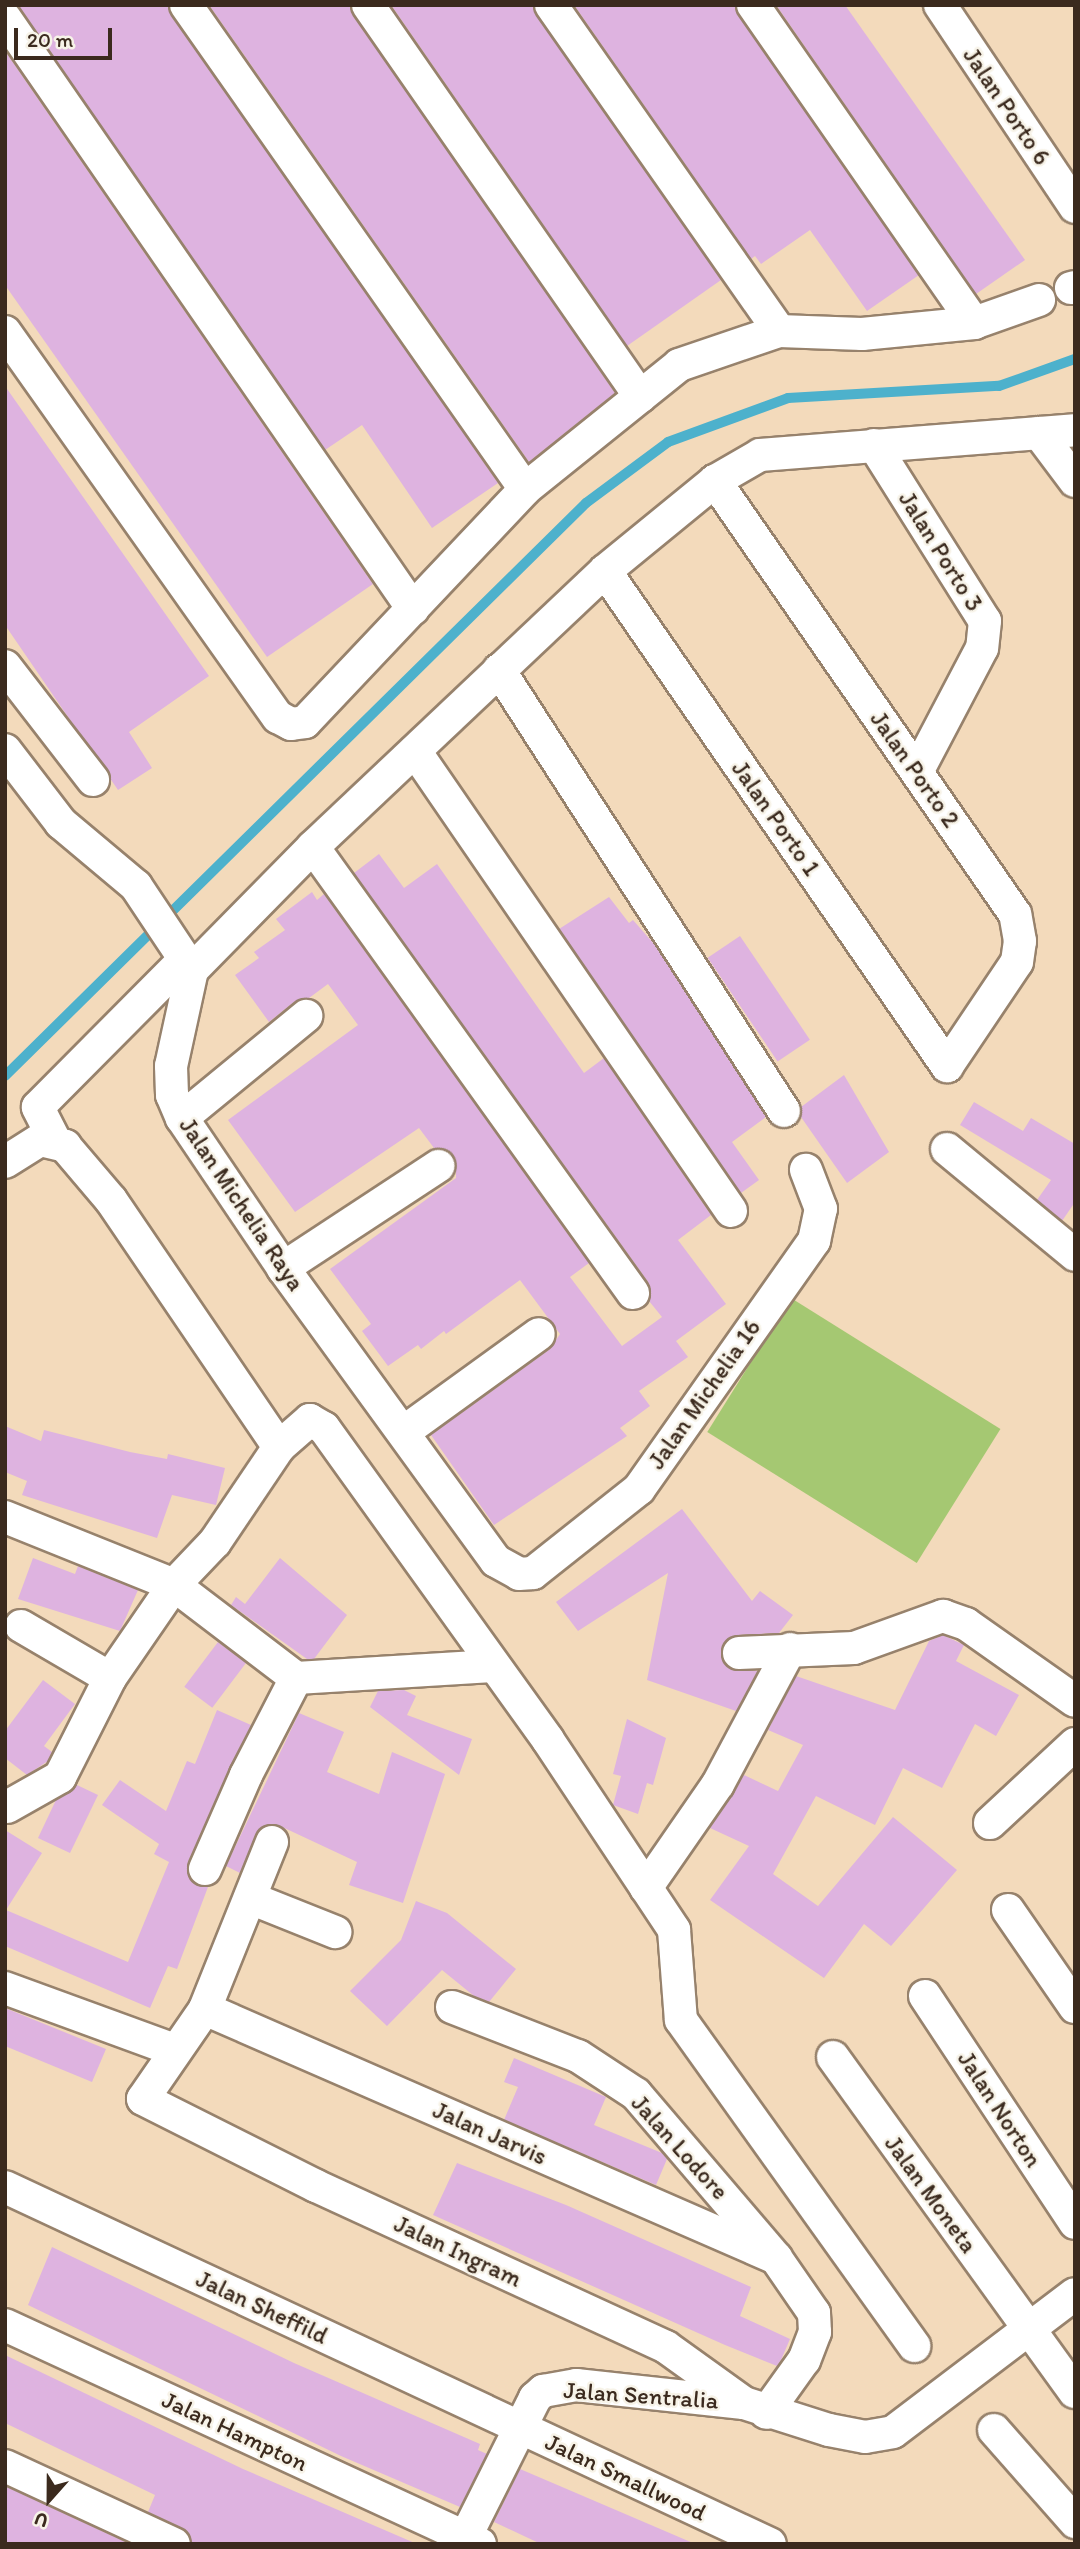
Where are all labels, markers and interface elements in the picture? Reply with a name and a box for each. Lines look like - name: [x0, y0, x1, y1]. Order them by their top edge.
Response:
- scale bar: [18, 14, 116, 58]
- text: 20 m: [27, 27, 73, 52]
- street label: Jalan Porto 6: [957, 42, 1057, 170]
- street label: Jalan Porto 3: [893, 486, 989, 616]
- street label: Jalan Porto 2: [865, 706, 965, 832]
- street label: Jalan Porto 1: [726, 755, 826, 881]
- street label: Jalan Michelia Raya: [174, 1113, 310, 1295]
- street label: Jalan Michelia 16: [642, 1314, 766, 1474]
- street label: Jalan Norton: [952, 2045, 1048, 2173]
- street label: Jalan Lodore: [625, 2089, 735, 2205]
- street label: Jalan Jarvis: [429, 2095, 551, 2171]
- street label: Jalan Moneta: [879, 2130, 983, 2258]
- street label: Jalan Ingram: [390, 2209, 526, 2293]
- street label: Jalan Sheffild: [192, 2264, 332, 2350]
- street label: Jalan Sentralia: [563, 2375, 719, 2415]
- street label: Jalan Hampton: [158, 2385, 312, 2477]
- street label: Jalan Smallwood: [541, 2427, 711, 2527]
- north arrow: [14, 2465, 84, 2535]
- text: U: [31, 2507, 51, 2533]

